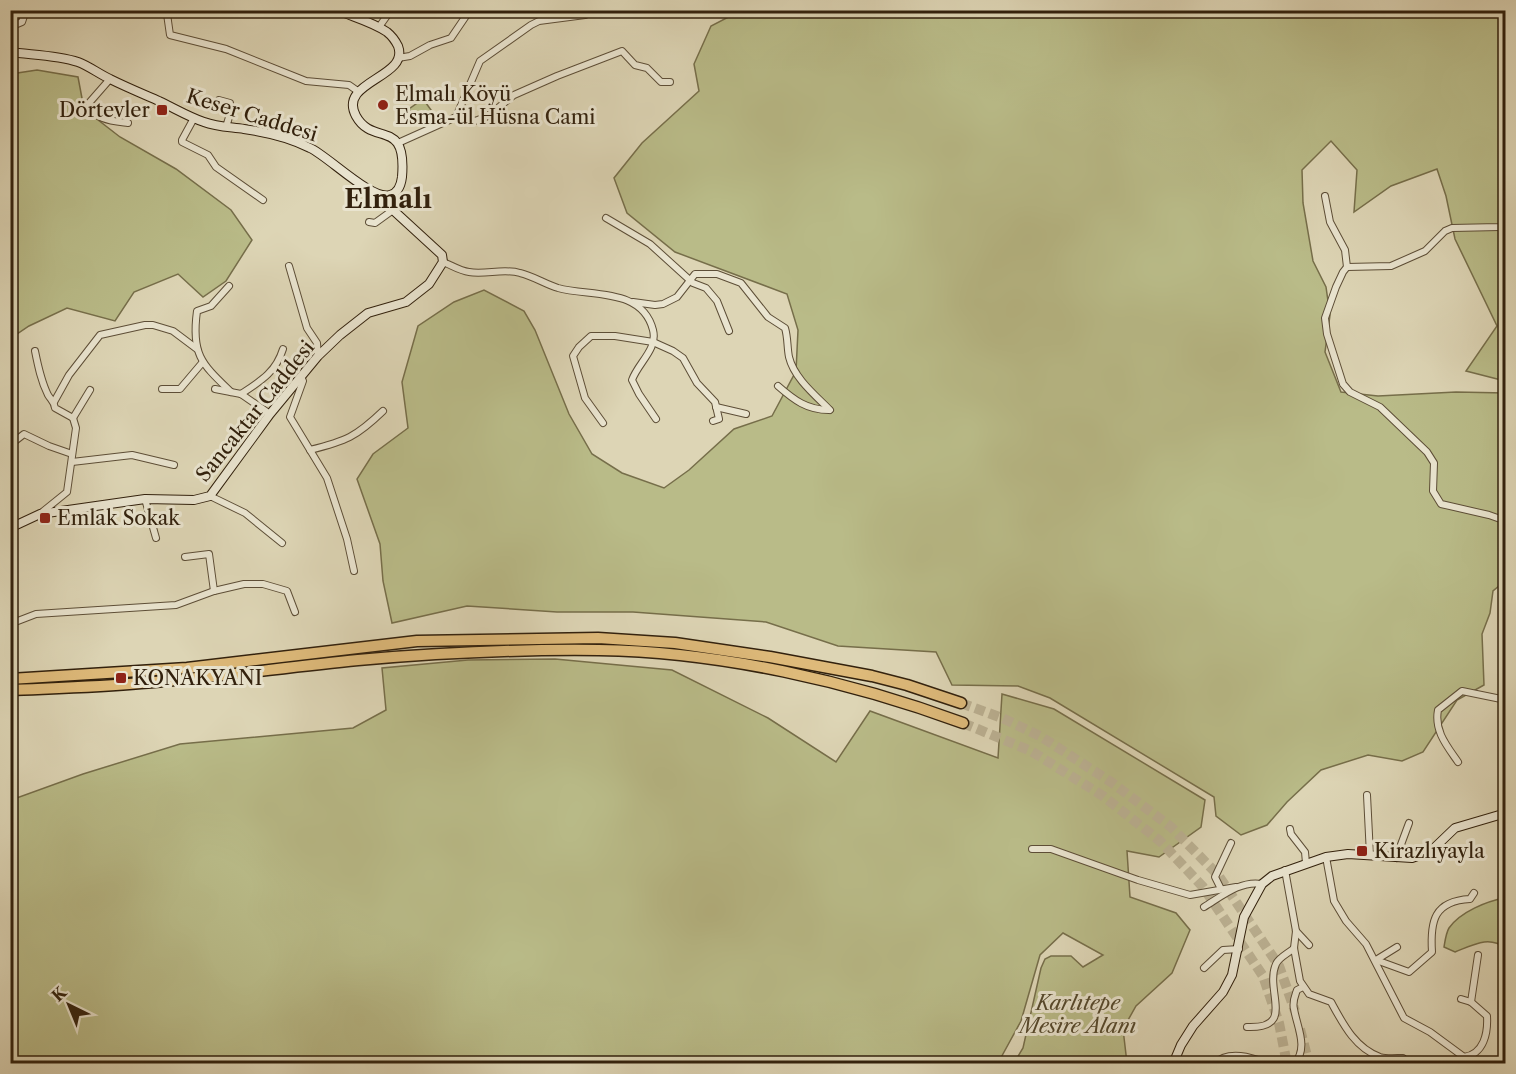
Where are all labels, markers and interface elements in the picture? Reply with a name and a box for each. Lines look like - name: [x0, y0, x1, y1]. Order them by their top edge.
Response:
- place label: Elmalı Köyü Esma-ül Hüsna Cami: [395, 82, 595, 129]
- street label: Keser Caddesi: [184, 84, 320, 146]
- place label: Dörtevler: [59, 98, 151, 122]
- marker: Elmalı Köyü Esma-ül Hüsna Cami: [376, 98, 390, 112]
- marker: Dörtevler: [155, 103, 169, 117]
- district label: Elmalı: [344, 183, 432, 215]
- street label: Sancaktar Caddesi: [191, 336, 319, 486]
- place label: Emlak Sokak: [57, 506, 181, 530]
- marker: Emlak Sokak: [38, 511, 52, 525]
- place label: KONAKYANI: [133, 666, 262, 690]
- marker: KONAKYANI: [114, 671, 128, 685]
- place label: Kirazlıyayla: [1374, 839, 1485, 863]
- marker: Kirazlıyayla: [1355, 844, 1369, 858]
- north arrow: [39, 975, 99, 1035]
- text: K: [47, 982, 71, 1006]
- park label: Karlıtepe Mesire Alanı: [1018, 991, 1136, 1038]

